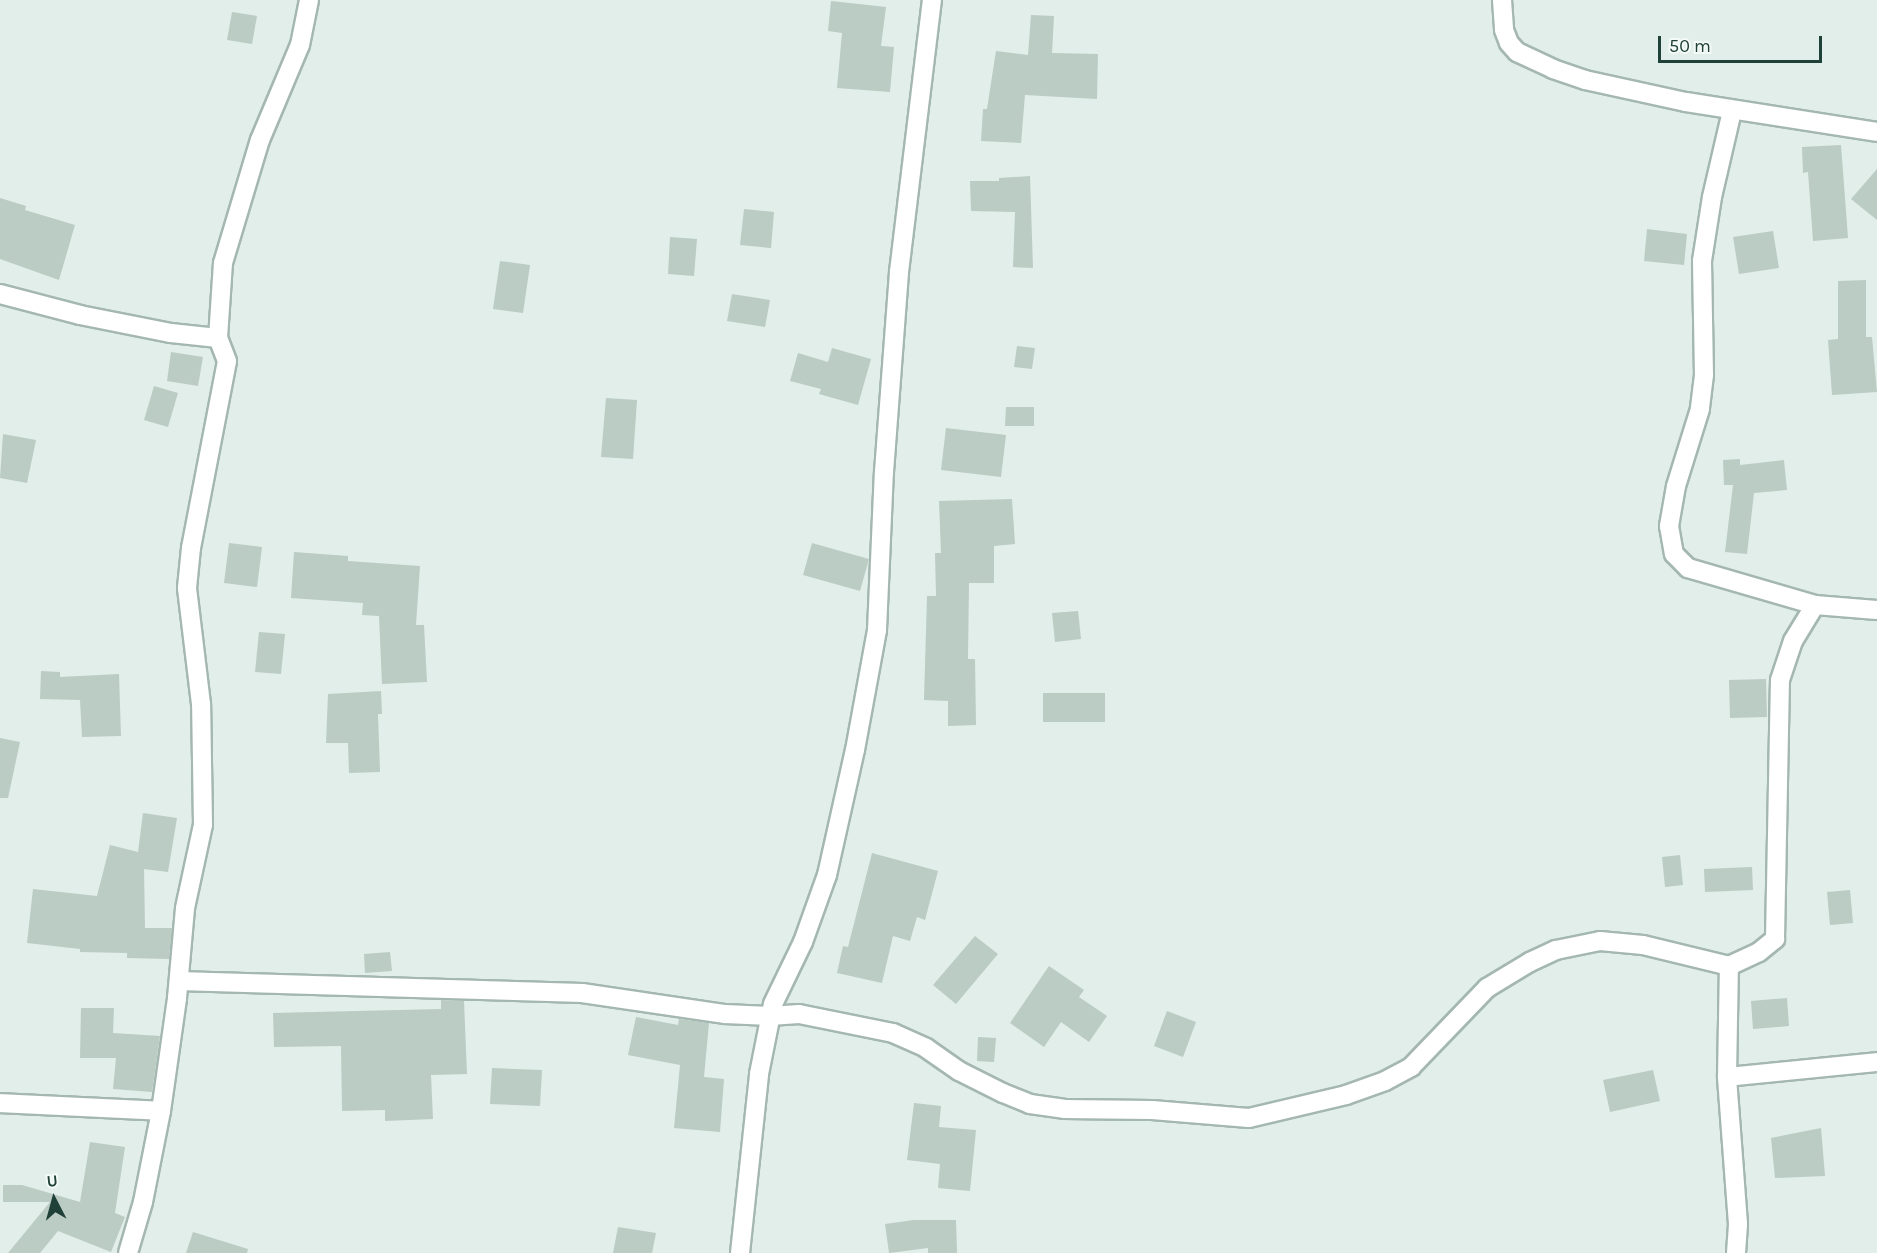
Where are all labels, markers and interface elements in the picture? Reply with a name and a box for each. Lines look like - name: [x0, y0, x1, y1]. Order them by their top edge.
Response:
- scale bar: [1661, 24, 1824, 62]
- text: 50 m: [1669, 35, 1711, 57]
- north arrow: [24, 1169, 84, 1229]
- text: U: [46, 1171, 59, 1191]

